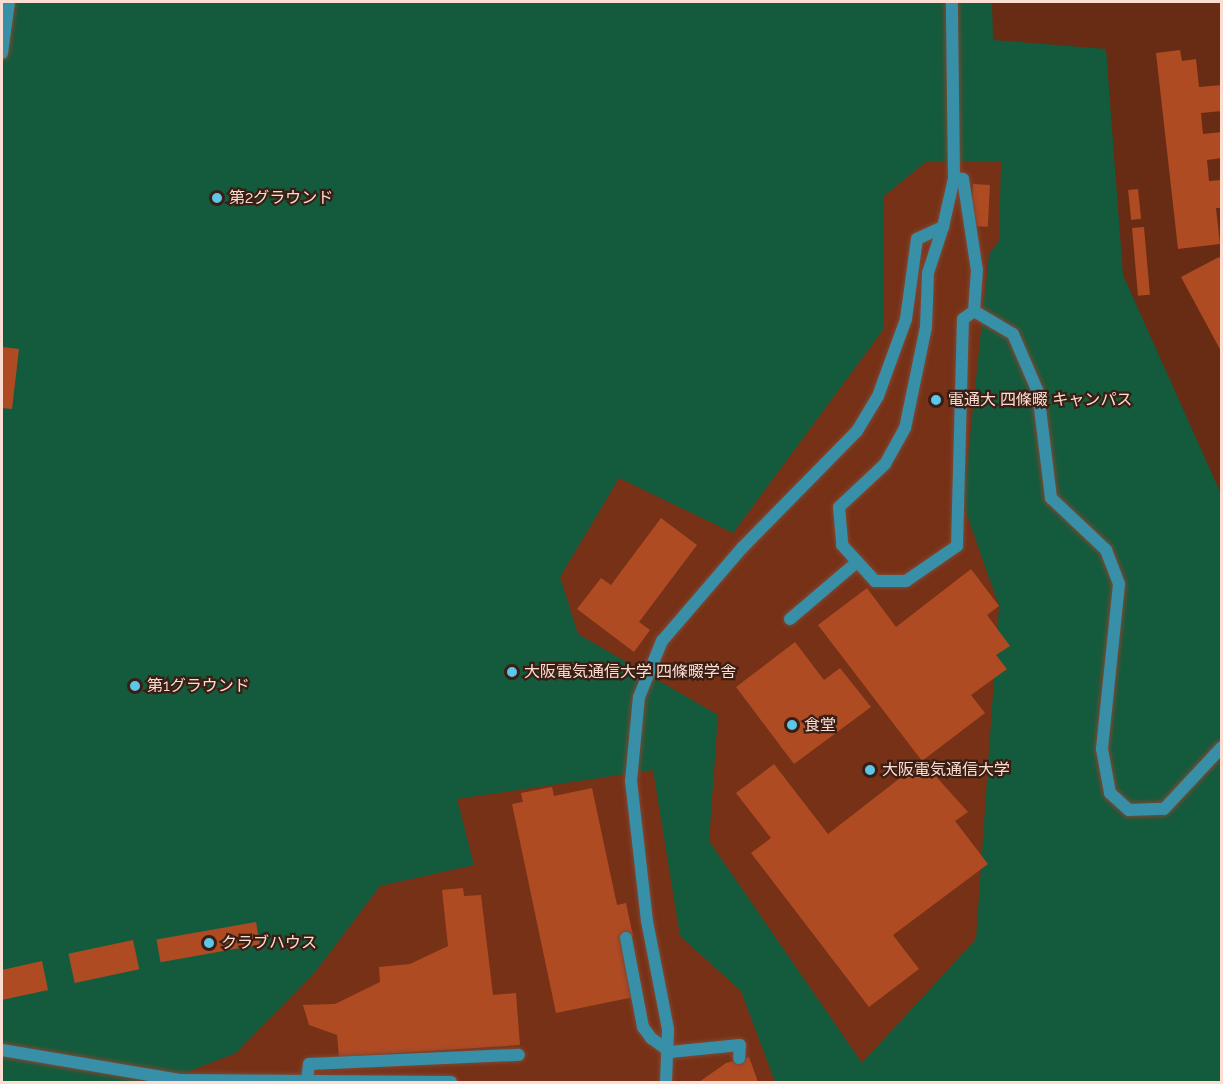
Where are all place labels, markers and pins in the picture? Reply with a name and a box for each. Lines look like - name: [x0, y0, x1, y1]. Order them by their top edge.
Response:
- place label: 第2グラウンド: [229, 188, 333, 208]
- marker: 第2グラウンド: [210, 191, 224, 205]
- place label: 電通大 四條畷 キャンパス: [948, 390, 1132, 410]
- marker: 電通大 四條畷 キャンパス: [929, 393, 943, 407]
- place label: 大阪電気通信大学 四條畷学舎: [524, 662, 736, 682]
- marker: 大阪電気通信大学 四條畷学舎: [505, 665, 519, 679]
- place label: 第1グラウンド: [147, 676, 250, 696]
- marker: 第1グラウンド: [128, 679, 142, 693]
- place label: 食堂: [804, 715, 836, 735]
- marker: 食堂: [785, 718, 799, 732]
- place label: 大阪電気通信大学: [882, 760, 1010, 780]
- marker: 大阪電気通信大学: [863, 763, 877, 777]
- place label: クラブハウス: [221, 933, 317, 953]
- marker: クラブハウス: [202, 936, 216, 950]

